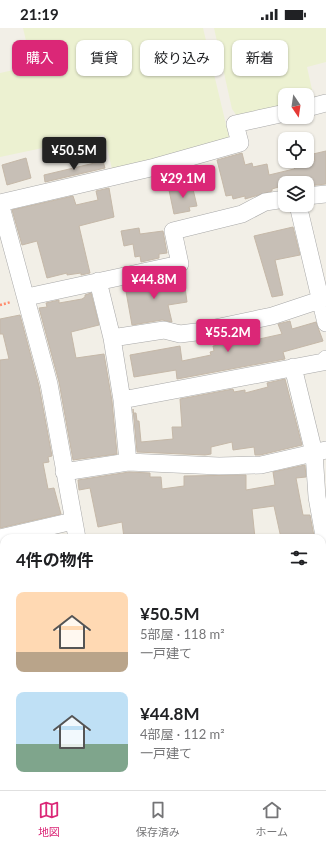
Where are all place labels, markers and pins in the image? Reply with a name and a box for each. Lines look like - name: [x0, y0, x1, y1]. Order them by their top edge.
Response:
- pin: ¥50.5M: [41, 137, 107, 171]
- pin: ¥29.1M: [150, 165, 216, 199]
- pin: ¥44.8M: [121, 266, 187, 300]
- pin: ¥55.2M: [195, 319, 261, 353]

